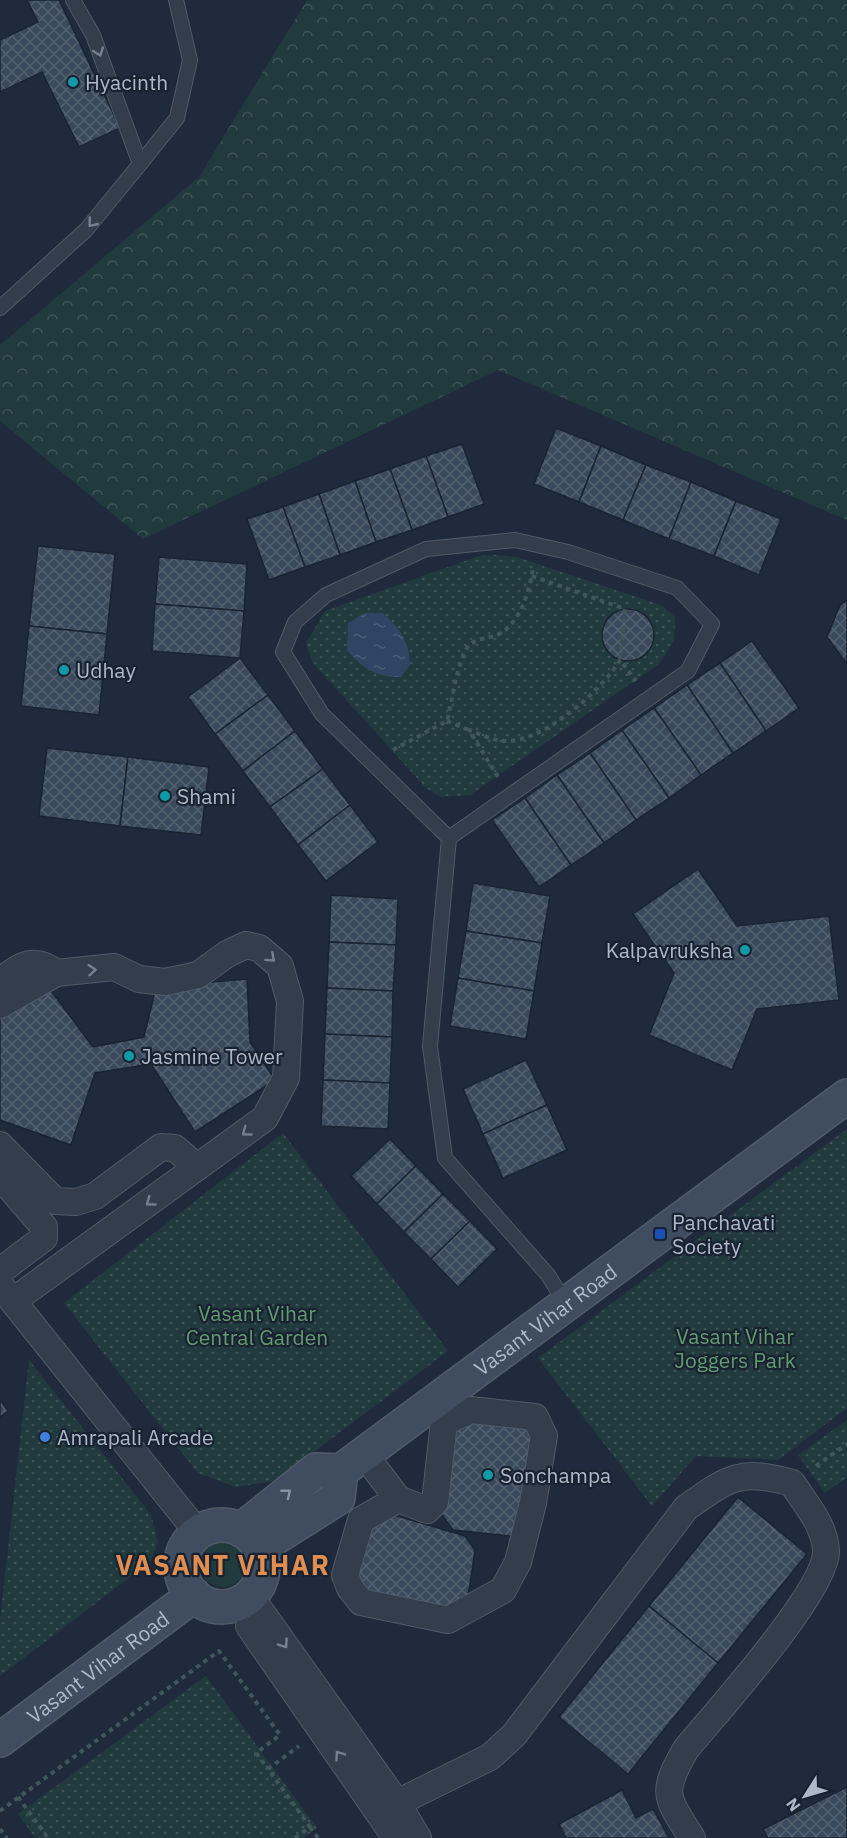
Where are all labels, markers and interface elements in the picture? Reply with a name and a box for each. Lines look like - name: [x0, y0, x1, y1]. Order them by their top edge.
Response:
- one-way arrow: [92, 46, 104, 57]
- place label: Hyacinth: [85, 68, 168, 96]
- marker: Hyacinth: [66, 75, 80, 89]
- one-way arrow: [88, 216, 99, 227]
- place label: Udhay: [76, 656, 136, 684]
- marker: Udhay: [57, 663, 71, 677]
- place label: Shami: [177, 782, 236, 810]
- marker: Shami: [158, 789, 172, 803]
- place label: Kalpavruksha: [606, 936, 733, 964]
- marker: Kalpavruksha: [738, 943, 752, 957]
- one-way arrow: [264, 951, 275, 962]
- one-way arrow: [88, 964, 97, 977]
- place label: Jasmine Tower: [141, 1042, 283, 1070]
- marker: Jasmine Tower: [122, 1049, 136, 1063]
- one-way arrow: [242, 1125, 253, 1136]
- one-way arrow: [145, 1195, 156, 1206]
- place label: Panchavati Society: [672, 1208, 775, 1260]
- marker: Panchavati Society: [653, 1227, 667, 1241]
- street label: Vasant Vihar Road: [468, 1257, 622, 1382]
- park label: Vasant Vihar Central Garden: [186, 1299, 328, 1351]
- park label: Vasant Vihar Joggers Park: [674, 1322, 796, 1374]
- place label: Amrapali Arcade: [57, 1423, 214, 1451]
- marker: Amrapali Arcade: [38, 1430, 52, 1444]
- place label: Sonchampa: [500, 1461, 611, 1489]
- marker: Sonchampa: [481, 1468, 495, 1482]
- one-way arrow: [280, 1490, 291, 1501]
- district label: VASANT VIHAR: [115, 1547, 331, 1582]
- street label: Vasant Vihar Road: [21, 1604, 175, 1729]
- one-way arrow: [277, 1637, 288, 1648]
- one-way arrow: [335, 1750, 346, 1761]
- north arrow: [775, 1766, 835, 1826]
- text: N: [782, 1794, 804, 1816]

